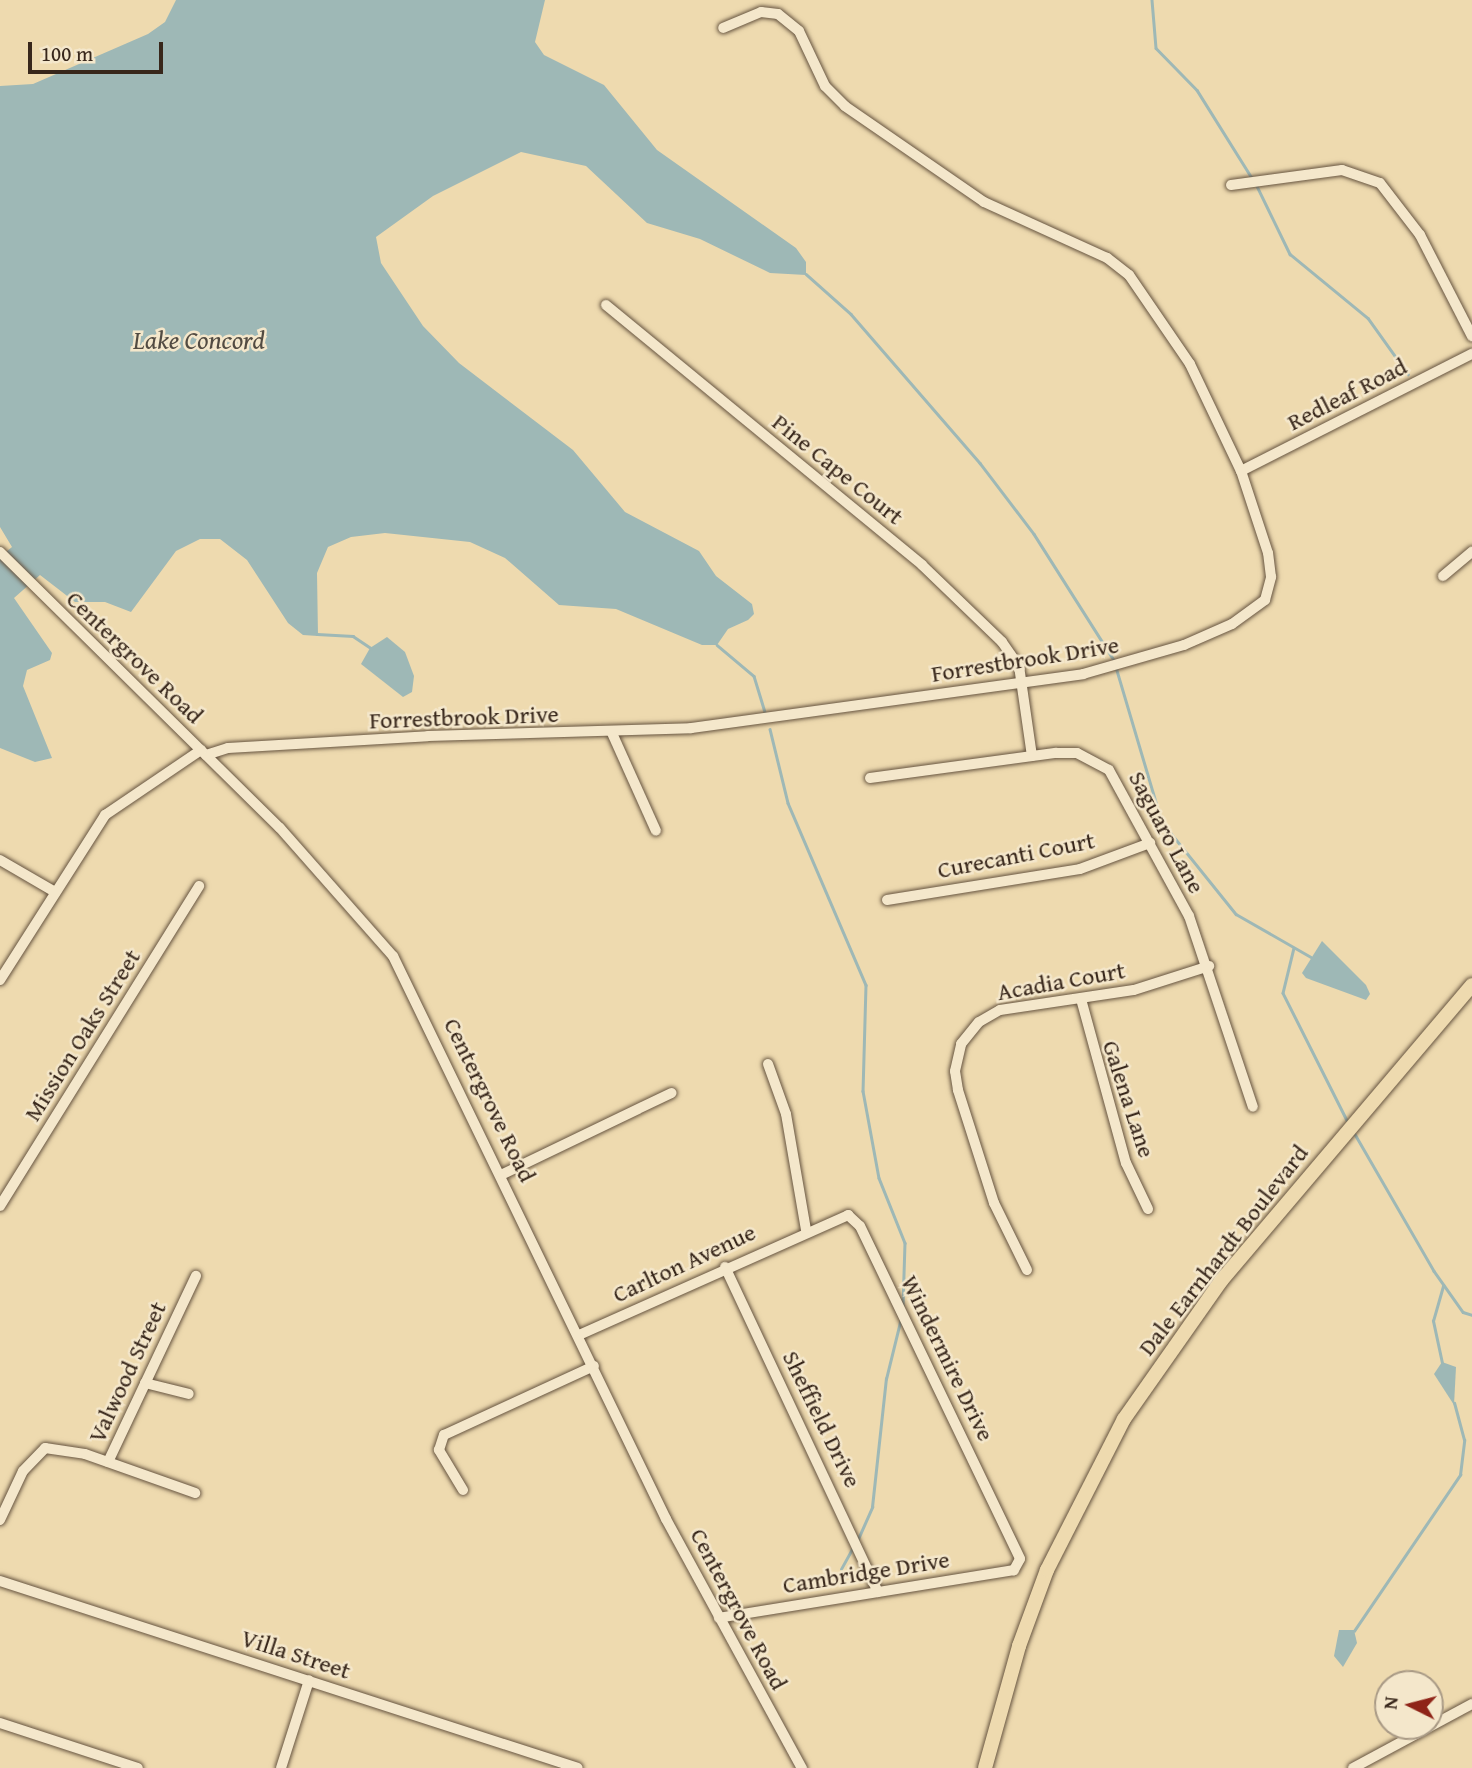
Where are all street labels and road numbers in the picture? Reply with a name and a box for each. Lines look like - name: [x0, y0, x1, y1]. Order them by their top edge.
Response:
- street label: Redleaf Road: [1282, 352, 1412, 436]
- street label: Pine Cape Court: [767, 407, 909, 531]
- street label: Centergrove Road: [61, 585, 209, 729]
- street label: Forrestbrook Drive: [929, 630, 1121, 688]
- street label: Forrestbrook Drive: [369, 699, 559, 735]
- street label: Saguaro Lane: [1123, 766, 1211, 898]
- street label: Curecanti Court: [935, 826, 1097, 884]
- street label: Mission Oaks Street: [18, 944, 146, 1126]
- street label: Acadia Court: [995, 956, 1127, 1006]
- street label: Centergrove Road: [438, 1013, 542, 1187]
- street label: Galena Lane: [1097, 1037, 1161, 1161]
- street label: Dale Earnhardt Boulevard: [1132, 1139, 1314, 1361]
- street label: Carlton Avenue: [608, 1217, 760, 1309]
- street label: Windermire Drive: [895, 1270, 1001, 1446]
- street label: Valwood Street: [82, 1297, 172, 1447]
- street label: Sheffield Drive: [777, 1346, 867, 1492]
- street label: Centergrove Road: [684, 1523, 794, 1695]
- street label: Cambridge Drive: [781, 1545, 951, 1599]
- street label: Villa Street: [238, 1623, 354, 1685]

